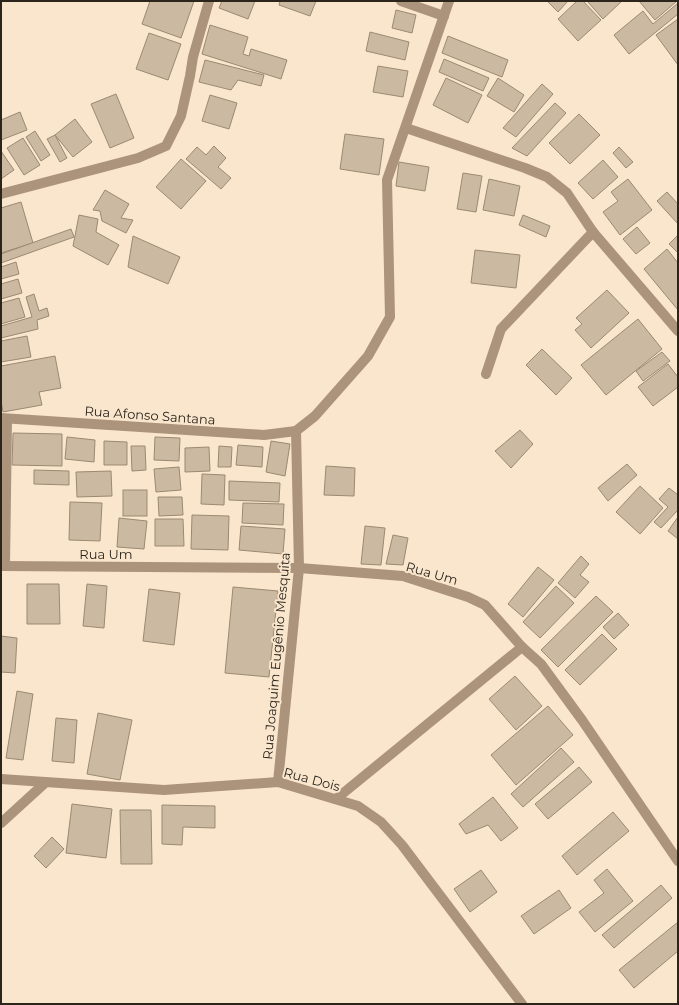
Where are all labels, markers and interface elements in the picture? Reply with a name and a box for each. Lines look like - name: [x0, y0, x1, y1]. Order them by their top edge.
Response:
- street label: Rua Afonso Santana: [84, 402, 216, 428]
- street label: Rua Um: [79, 546, 133, 562]
- street label: Rua Joaquim Eugênio Mesquita: [259, 552, 293, 760]
- street label: Rua Um: [404, 558, 460, 588]
- street label: Rua Dois: [282, 764, 342, 794]

